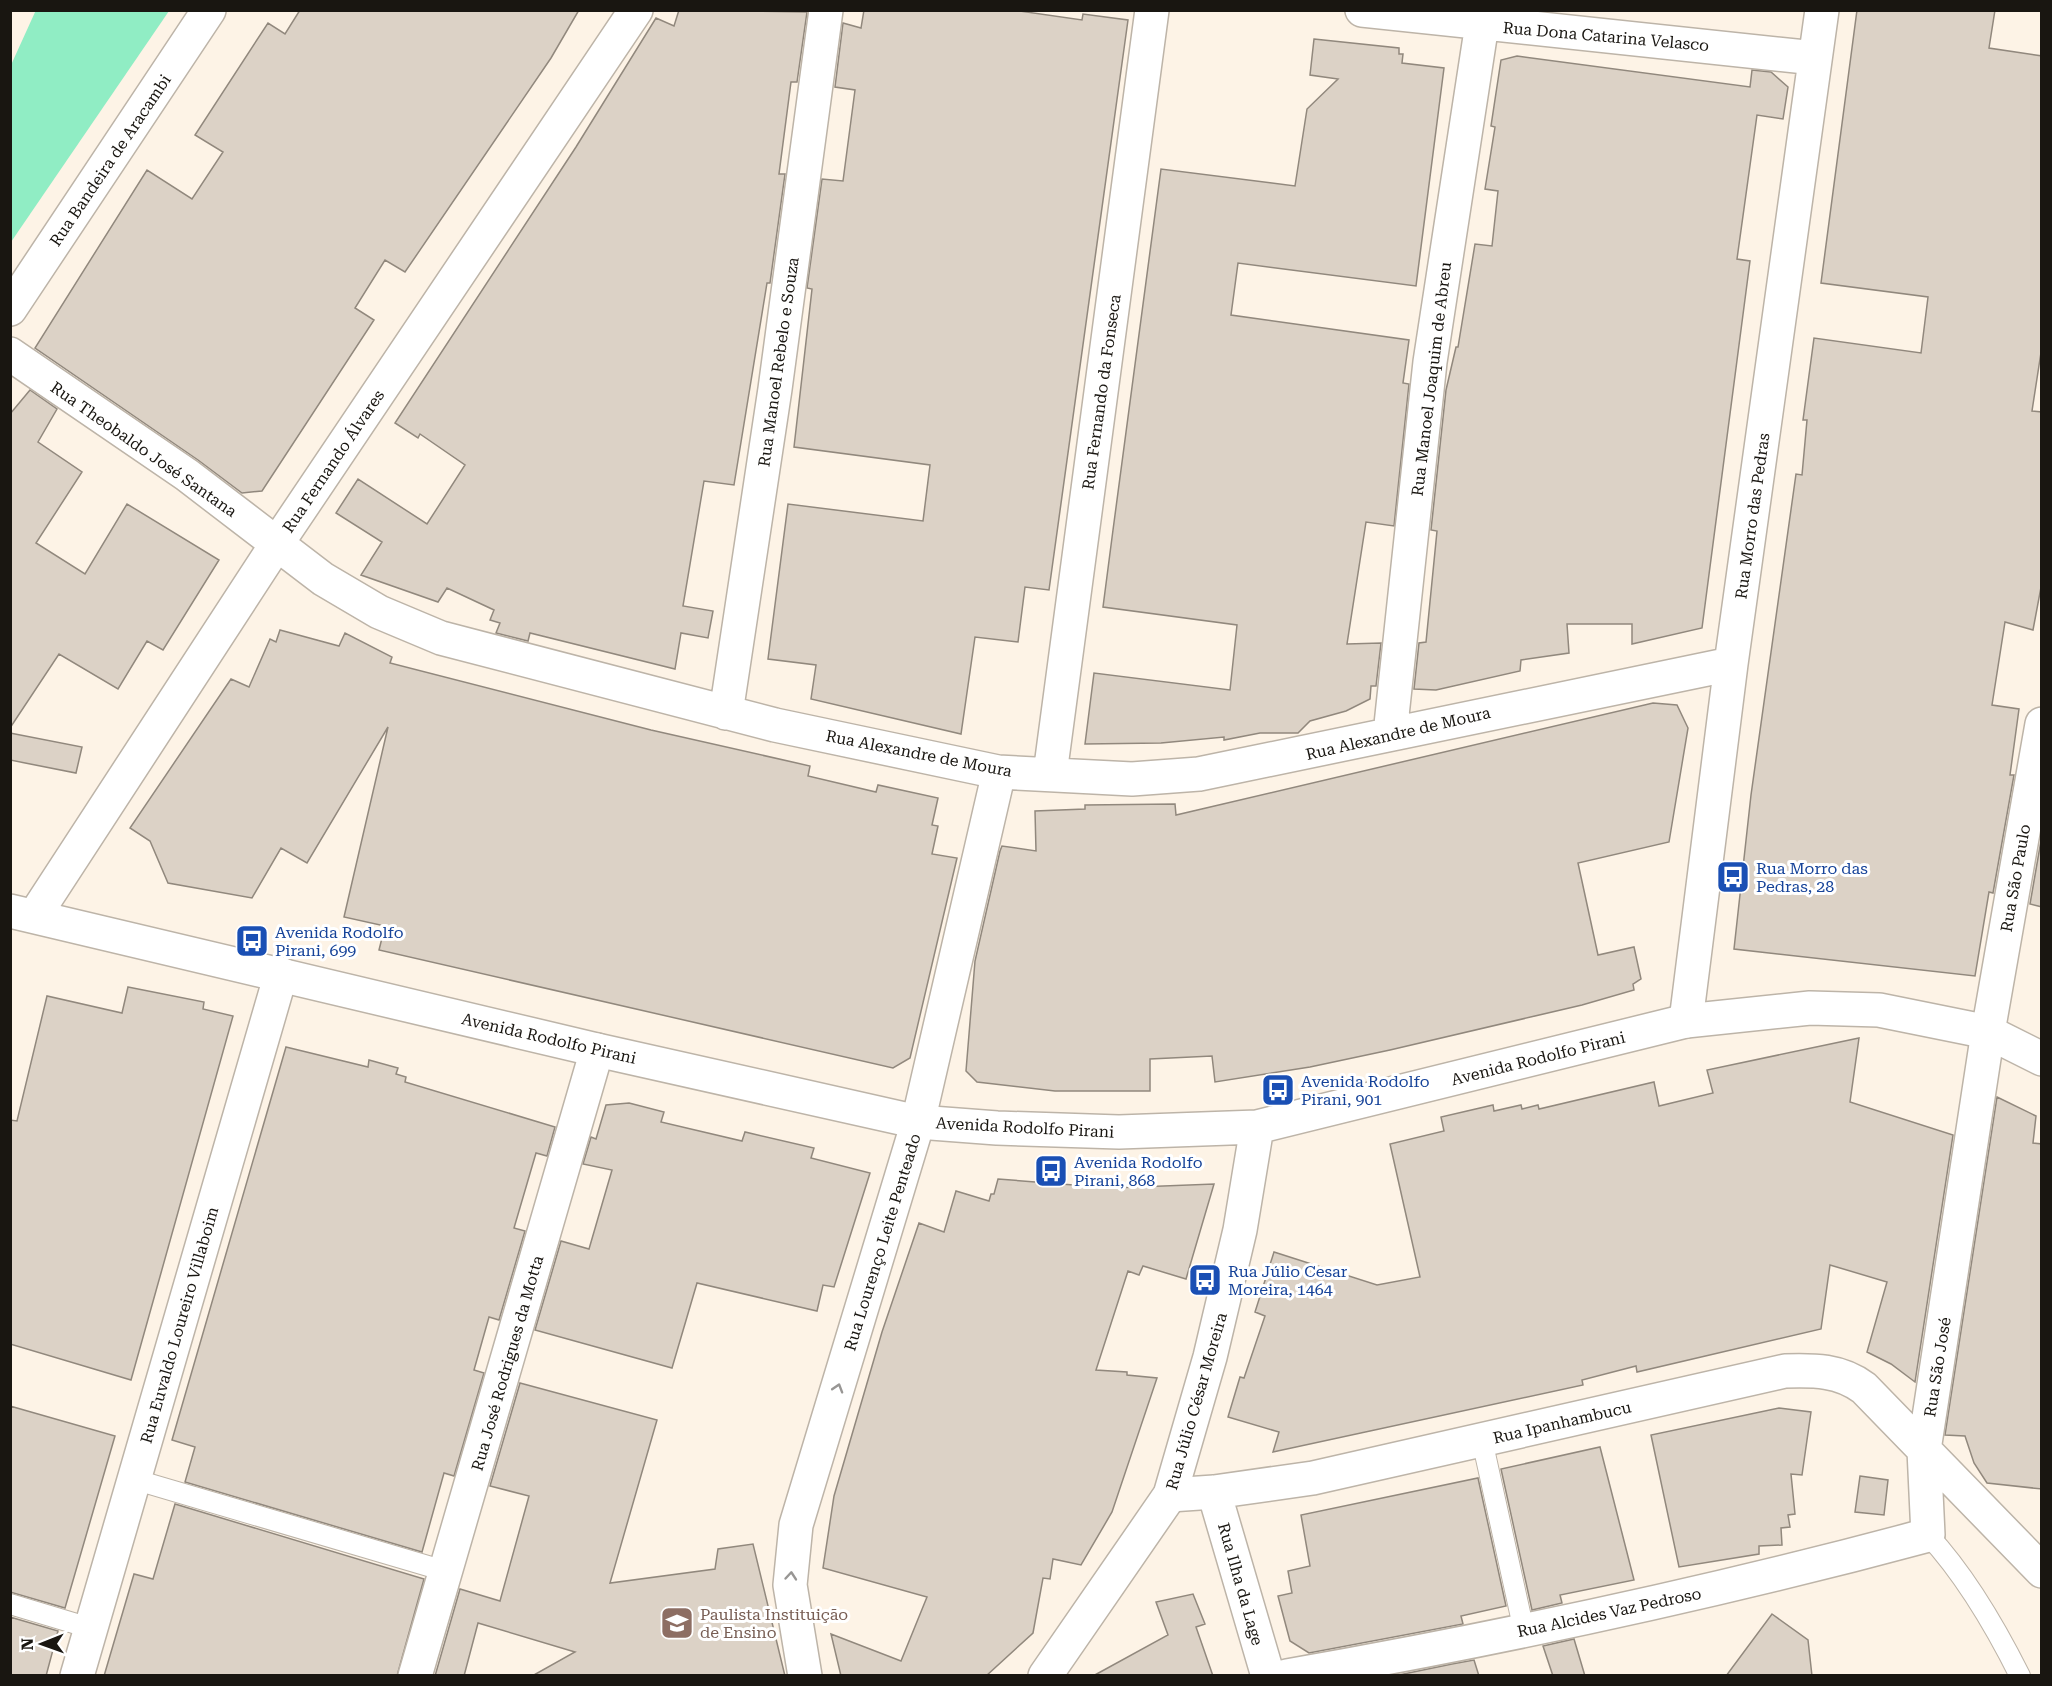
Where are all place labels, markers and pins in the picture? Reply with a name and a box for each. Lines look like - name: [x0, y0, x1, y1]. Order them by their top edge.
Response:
- bus stop icon: Rua Morro das Pedras, 28: [1715, 859, 1751, 895]
- place label: Rua Morro das Pedras, 28: [1756, 859, 1868, 896]
- bus stop icon: Avenida Rodolfo Pirani, 699: [234, 923, 270, 959]
- place label: Avenida Rodolfo Pirani, 699: [275, 923, 404, 960]
- bus stop icon: Avenida Rodolfo Pirani, 901: [1260, 1072, 1296, 1108]
- place label: Avenida Rodolfo Pirani, 901: [1301, 1072, 1430, 1109]
- bus stop icon: Avenida Rodolfo Pirani, 868: [1033, 1153, 1069, 1189]
- place label: Avenida Rodolfo Pirani, 868: [1074, 1153, 1203, 1190]
- bus stop icon: Rua Júlio Cesar Moreira, 1464: [1187, 1262, 1223, 1298]
- place label: Rua Júlio Cesar Moreira, 1464: [1228, 1262, 1348, 1299]
- school or university icon: Paulista Instituição de Ensino: [659, 1605, 695, 1641]
- place label: Paulista Instituição de Ensino: [700, 1605, 848, 1642]

